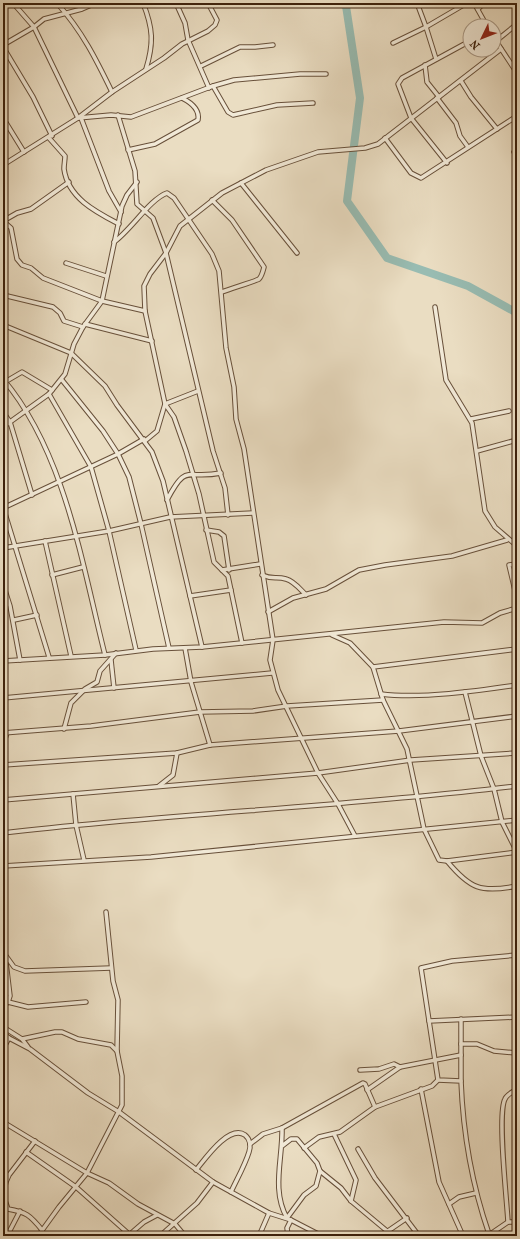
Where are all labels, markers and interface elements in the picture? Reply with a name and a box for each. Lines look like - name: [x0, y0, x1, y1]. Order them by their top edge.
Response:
- north arrow: [462, 18, 502, 58]
- text: N: [467, 37, 483, 52]

